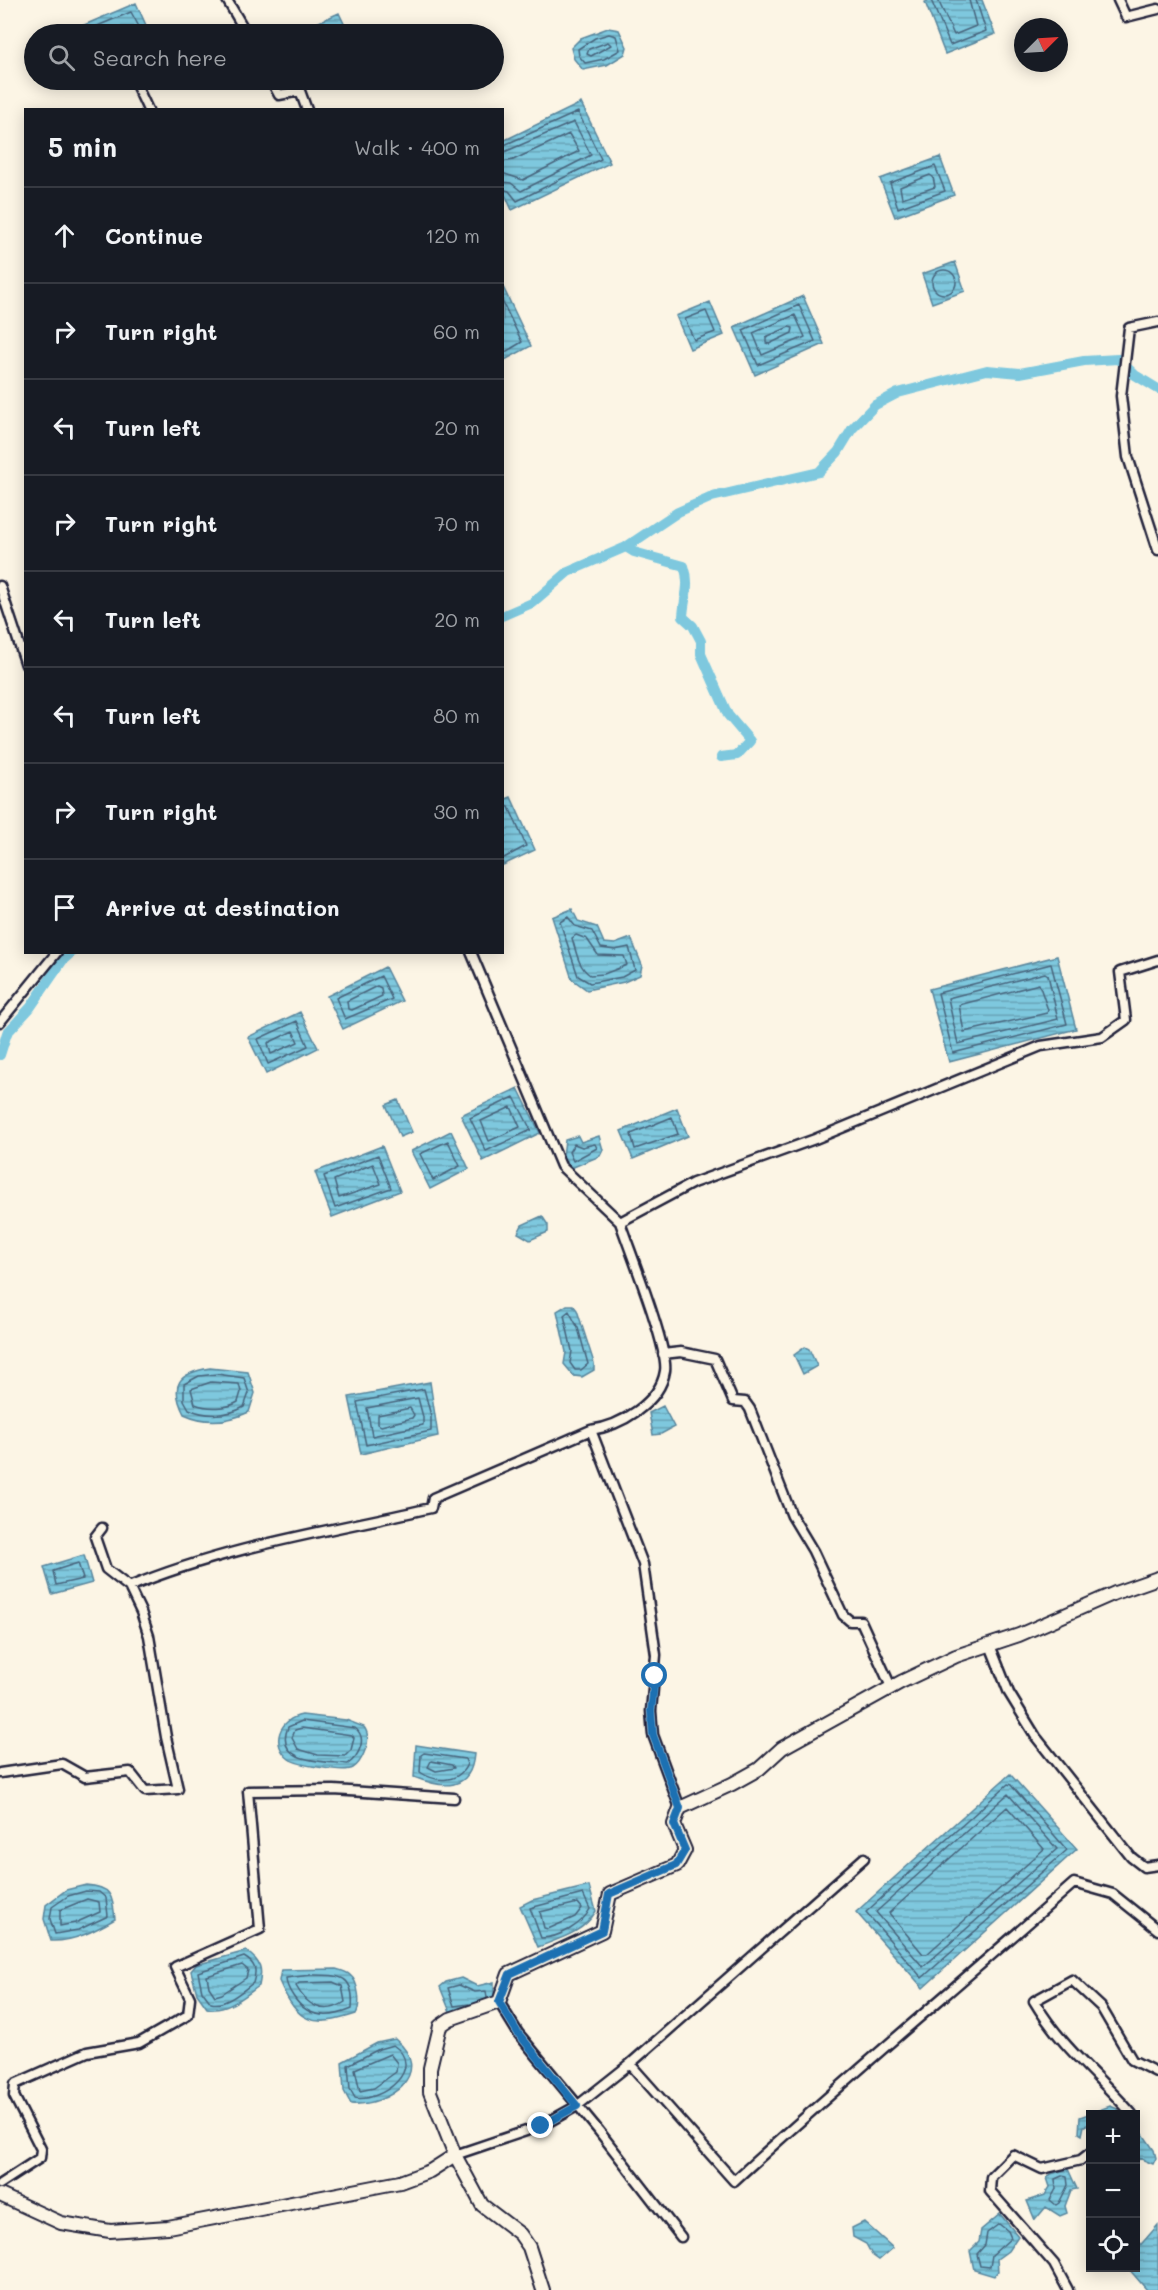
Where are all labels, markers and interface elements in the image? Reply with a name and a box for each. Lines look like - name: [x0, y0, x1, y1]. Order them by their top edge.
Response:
- north arrow: [1014, 18, 1068, 72]
- search box: [24, 24, 504, 90]
- icon: search: [45, 41, 78, 74]
- text: Search here: [93, 43, 227, 72]
- text: 5 min: [48, 130, 117, 164]
- text: Walk · 400 m: [354, 134, 480, 160]
- icon: ahead: [48, 219, 81, 252]
- text: Continue: [105, 221, 203, 250]
- text: 120 m: [425, 222, 480, 248]
- icon: right: [48, 315, 81, 348]
- text: Turn right: [105, 317, 217, 346]
- text: 60 m: [433, 318, 480, 344]
- icon: left: [48, 411, 81, 444]
- text: Turn left: [105, 413, 201, 442]
- text: 20 m: [434, 414, 480, 440]
- icon: right: [48, 507, 81, 540]
- text: Turn right: [105, 509, 217, 538]
- text: 70 m: [434, 510, 480, 536]
- icon: left: [48, 603, 81, 636]
- text: Turn left: [105, 605, 201, 634]
- text: 20 m: [434, 606, 480, 632]
- icon: left: [48, 699, 81, 732]
- text: Turn left: [105, 701, 201, 730]
- text: 80 m: [433, 702, 480, 728]
- icon: right: [48, 795, 81, 828]
- text: Turn right: [105, 797, 217, 826]
- text: 30 m: [434, 798, 480, 824]
- icon: arrive: [48, 891, 81, 924]
- text: Arrive at destination: [105, 893, 340, 922]
- route start: [641, 1662, 667, 1688]
- map controls: [1086, 2110, 1140, 2272]
- button: +: [1086, 2110, 1140, 2164]
- route end: [527, 2112, 553, 2138]
- button: −: [1086, 2164, 1140, 2218]
- button: locate: [1086, 2218, 1140, 2272]

